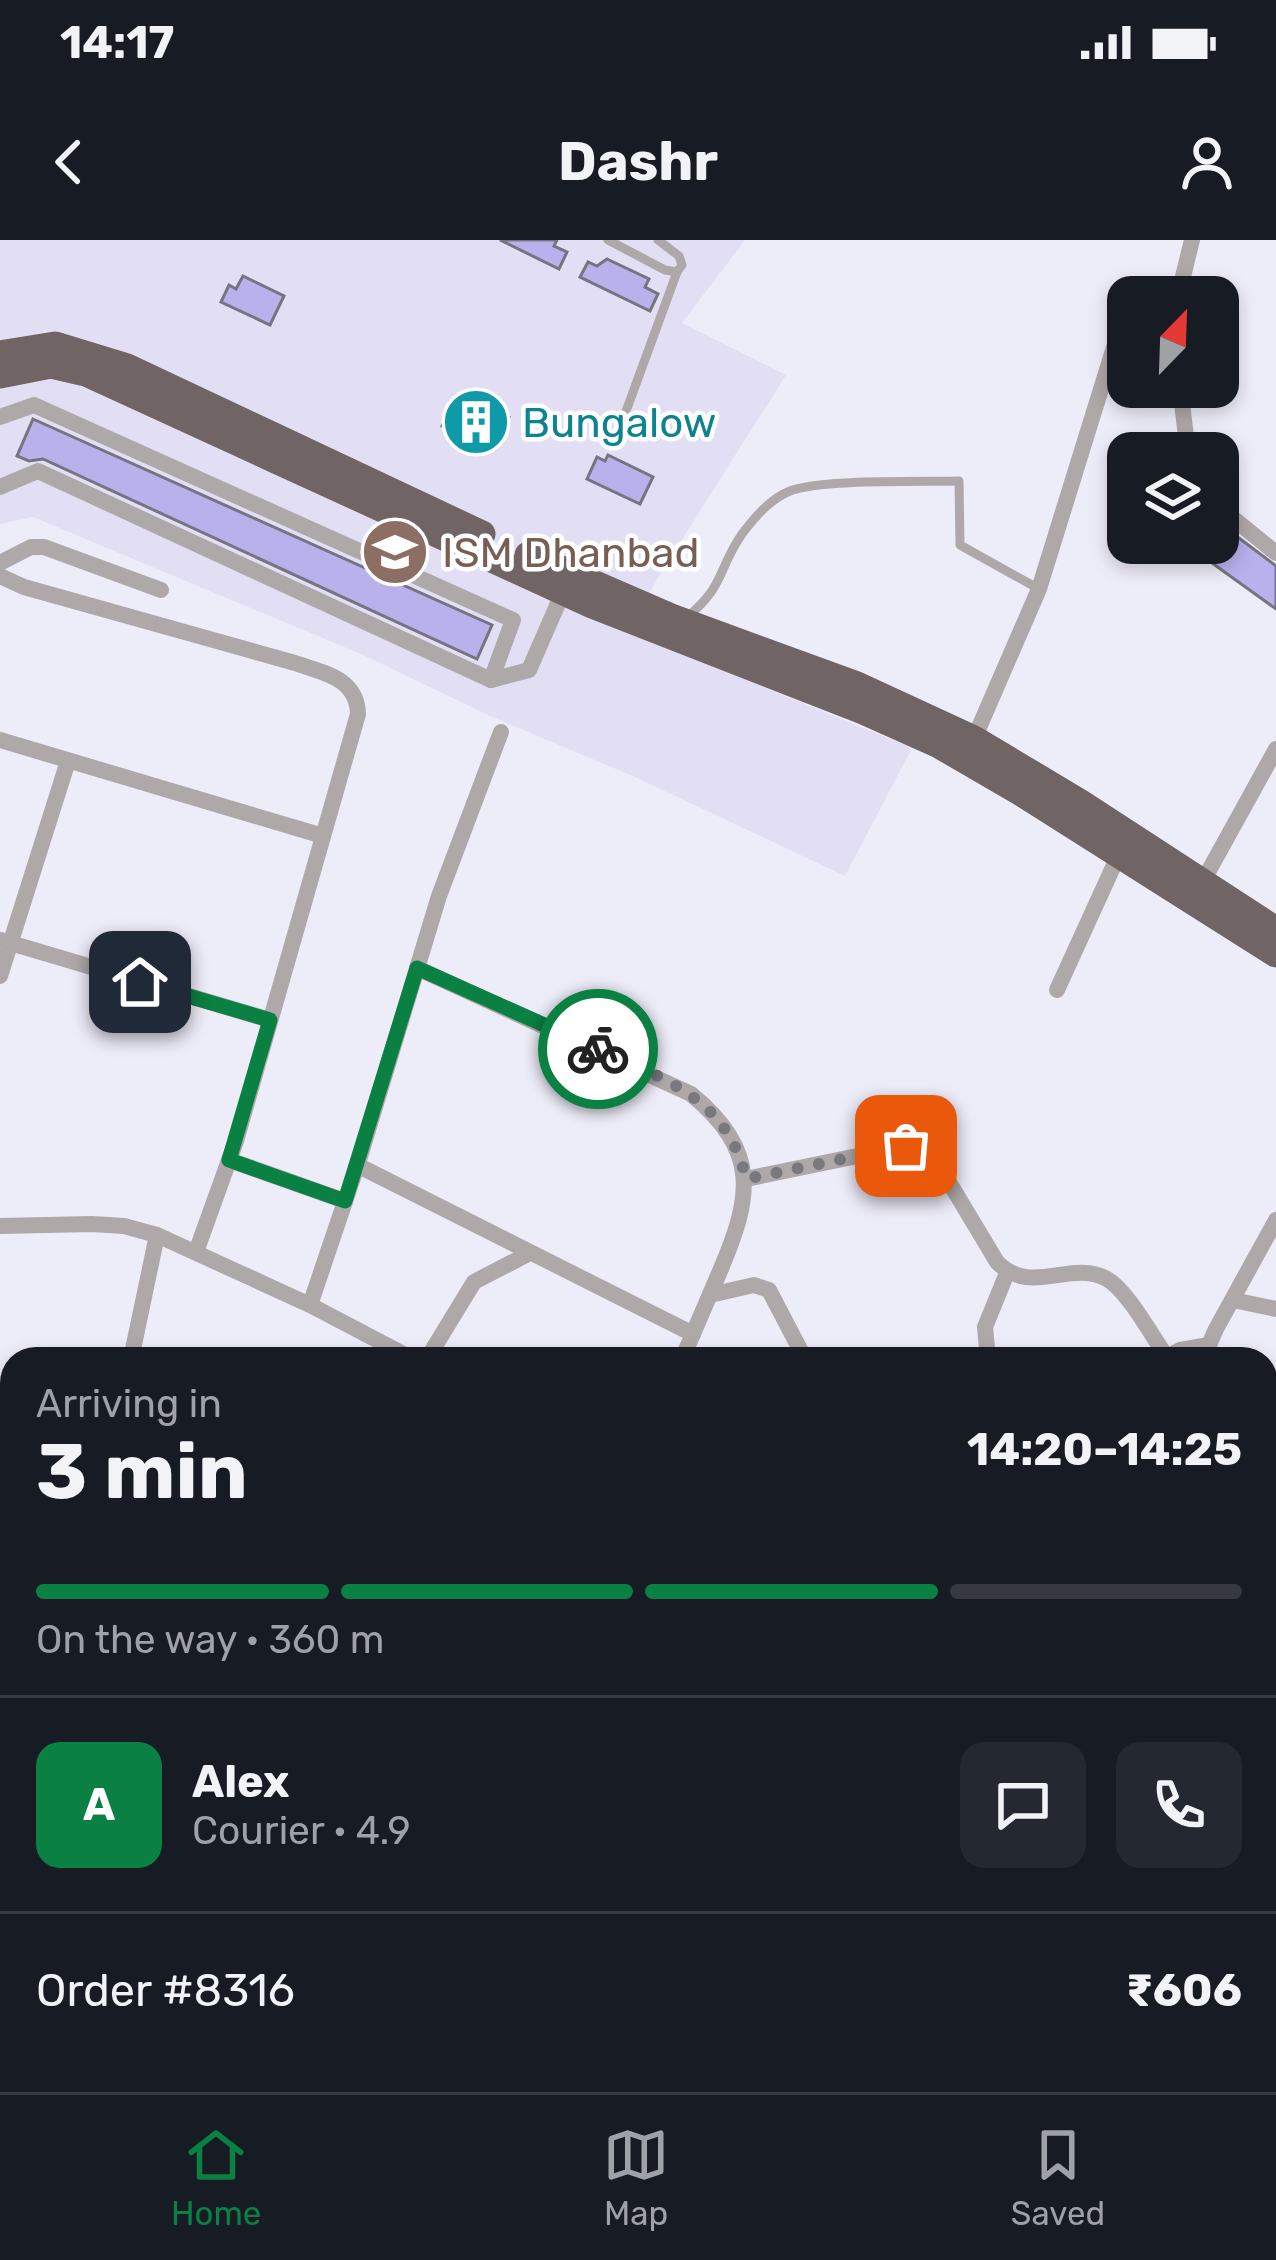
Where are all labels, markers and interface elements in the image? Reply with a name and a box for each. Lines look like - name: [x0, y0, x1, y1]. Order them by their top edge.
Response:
- text: 14:17: [60, 16, 174, 69]
- icon: back: [36, 129, 102, 195]
- icon: person: [1174, 129, 1240, 195]
- text: Dashr: [558, 130, 718, 194]
- north arrow: [1107, 276, 1239, 408]
- map controls: [1107, 276, 1239, 564]
- building icon: Bungalow: [441, 387, 511, 457]
- place label: Bungalow: [522, 398, 716, 448]
- button: layers: [1107, 432, 1239, 564]
- school or university icon: ISM Dhanbad: [360, 517, 430, 587]
- place label: ISM Dhanbad: [442, 528, 700, 578]
- pin: [89, 931, 191, 1033]
- icon: home: [107, 949, 173, 1015]
- courier: [538, 989, 658, 1109]
- icon: bike: [565, 1016, 631, 1082]
- pin: [855, 1095, 957, 1197]
- icon: bag: [873, 1113, 939, 1179]
- text: Arriving in: [36, 1381, 222, 1427]
- text: 14:20–14:25: [967, 1423, 1242, 1476]
- text: 3 min: [36, 1425, 248, 1518]
- text: On the way · 360 m: [36, 1617, 384, 1663]
- button: chat: [960, 1742, 1086, 1868]
- button: phone: [1116, 1742, 1242, 1868]
- text: Alex: [192, 1755, 290, 1808]
- text: A: [83, 1778, 115, 1831]
- text: Courier · 4.9: [192, 1808, 411, 1854]
- text: Order #8316: [36, 1964, 295, 2017]
- text: ₹606: [1126, 1964, 1242, 2017]
- tab: Home: [171, 2122, 261, 2233]
- tab: Map: [603, 2122, 669, 2233]
- tab: Saved: [1011, 2122, 1105, 2233]

